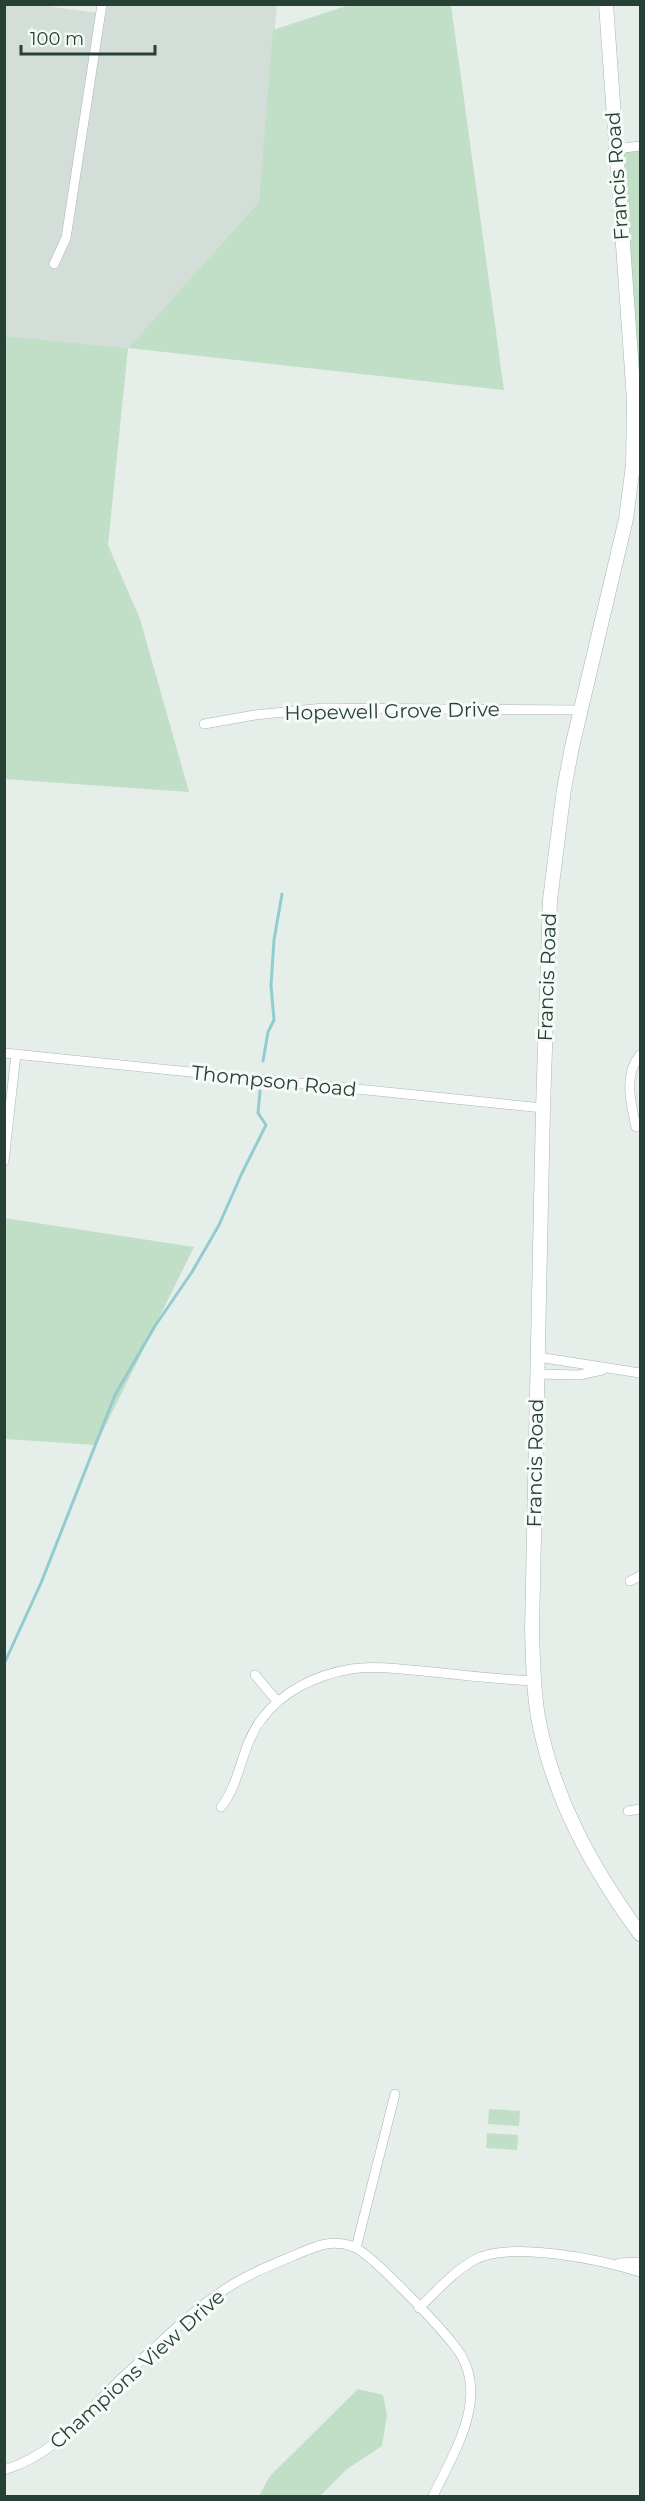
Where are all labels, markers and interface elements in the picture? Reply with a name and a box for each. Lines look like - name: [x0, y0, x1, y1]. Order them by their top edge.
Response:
- scale bar: [21, 18, 154, 56]
- text: 100 m: [30, 28, 84, 50]
- street label: Francis Road: [601, 111, 633, 241]
- street label: Hopewell Grove Drive: [284, 697, 500, 725]
- street label: Francis Road: [533, 912, 561, 1042]
- street label: Thompson Road: [190, 1060, 358, 1102]
- street label: Francis Road: [522, 1398, 548, 1528]
- street label: Champions View Drive: [45, 2284, 229, 2454]

